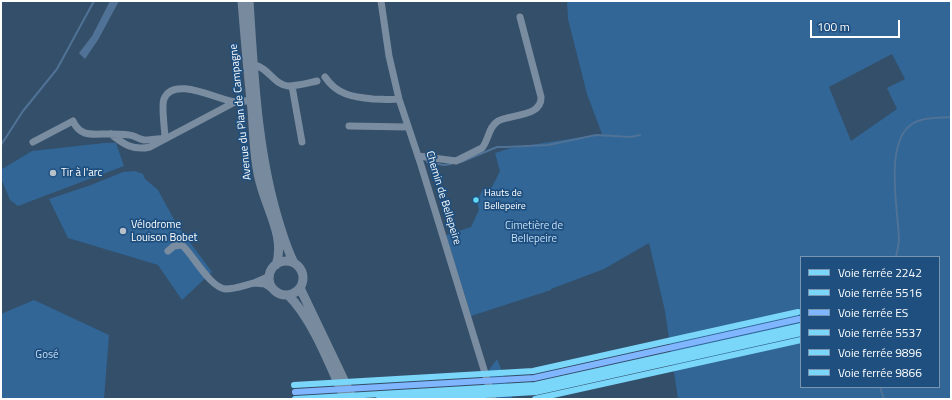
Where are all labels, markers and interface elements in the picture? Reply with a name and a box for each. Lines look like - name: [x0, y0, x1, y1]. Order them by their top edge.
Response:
- scale bar: [812, 12, 902, 38]
- text: 100 m: [817, 17, 850, 36]
- street label: Avenue du Plan de Campagne: [227, 43, 255, 181]
- street label: Chemin de Bellepeire: [422, 150, 464, 246]
- place label: Tir à l'arc: [61, 166, 102, 180]
- marker: Tir à l'arc: [48, 168, 58, 178]
- place label: Hauts de Bellepeire: [484, 188, 526, 212]
- marker: Hauts de Bellepeire: [471, 195, 481, 205]
- place label: Vélodrome Louison Bobet: [131, 218, 197, 244]
- park label: Cimetière de Bellepeire: [505, 219, 563, 245]
- marker: Vélodrome Louison Bobet: [118, 226, 128, 236]
- legend: [800, 256, 940, 388]
- text: Voie ferrée 2242: [838, 263, 922, 282]
- text: Voie ferrée 5516: [838, 283, 922, 302]
- text: Voie ferrée ES: [838, 303, 908, 322]
- text: Voie ferrée 5537: [838, 323, 922, 342]
- text: Voie ferrée 9896: [838, 343, 922, 362]
- park label: Gosé: [35, 348, 59, 362]
- text: Voie ferrée 9866: [838, 363, 922, 382]

